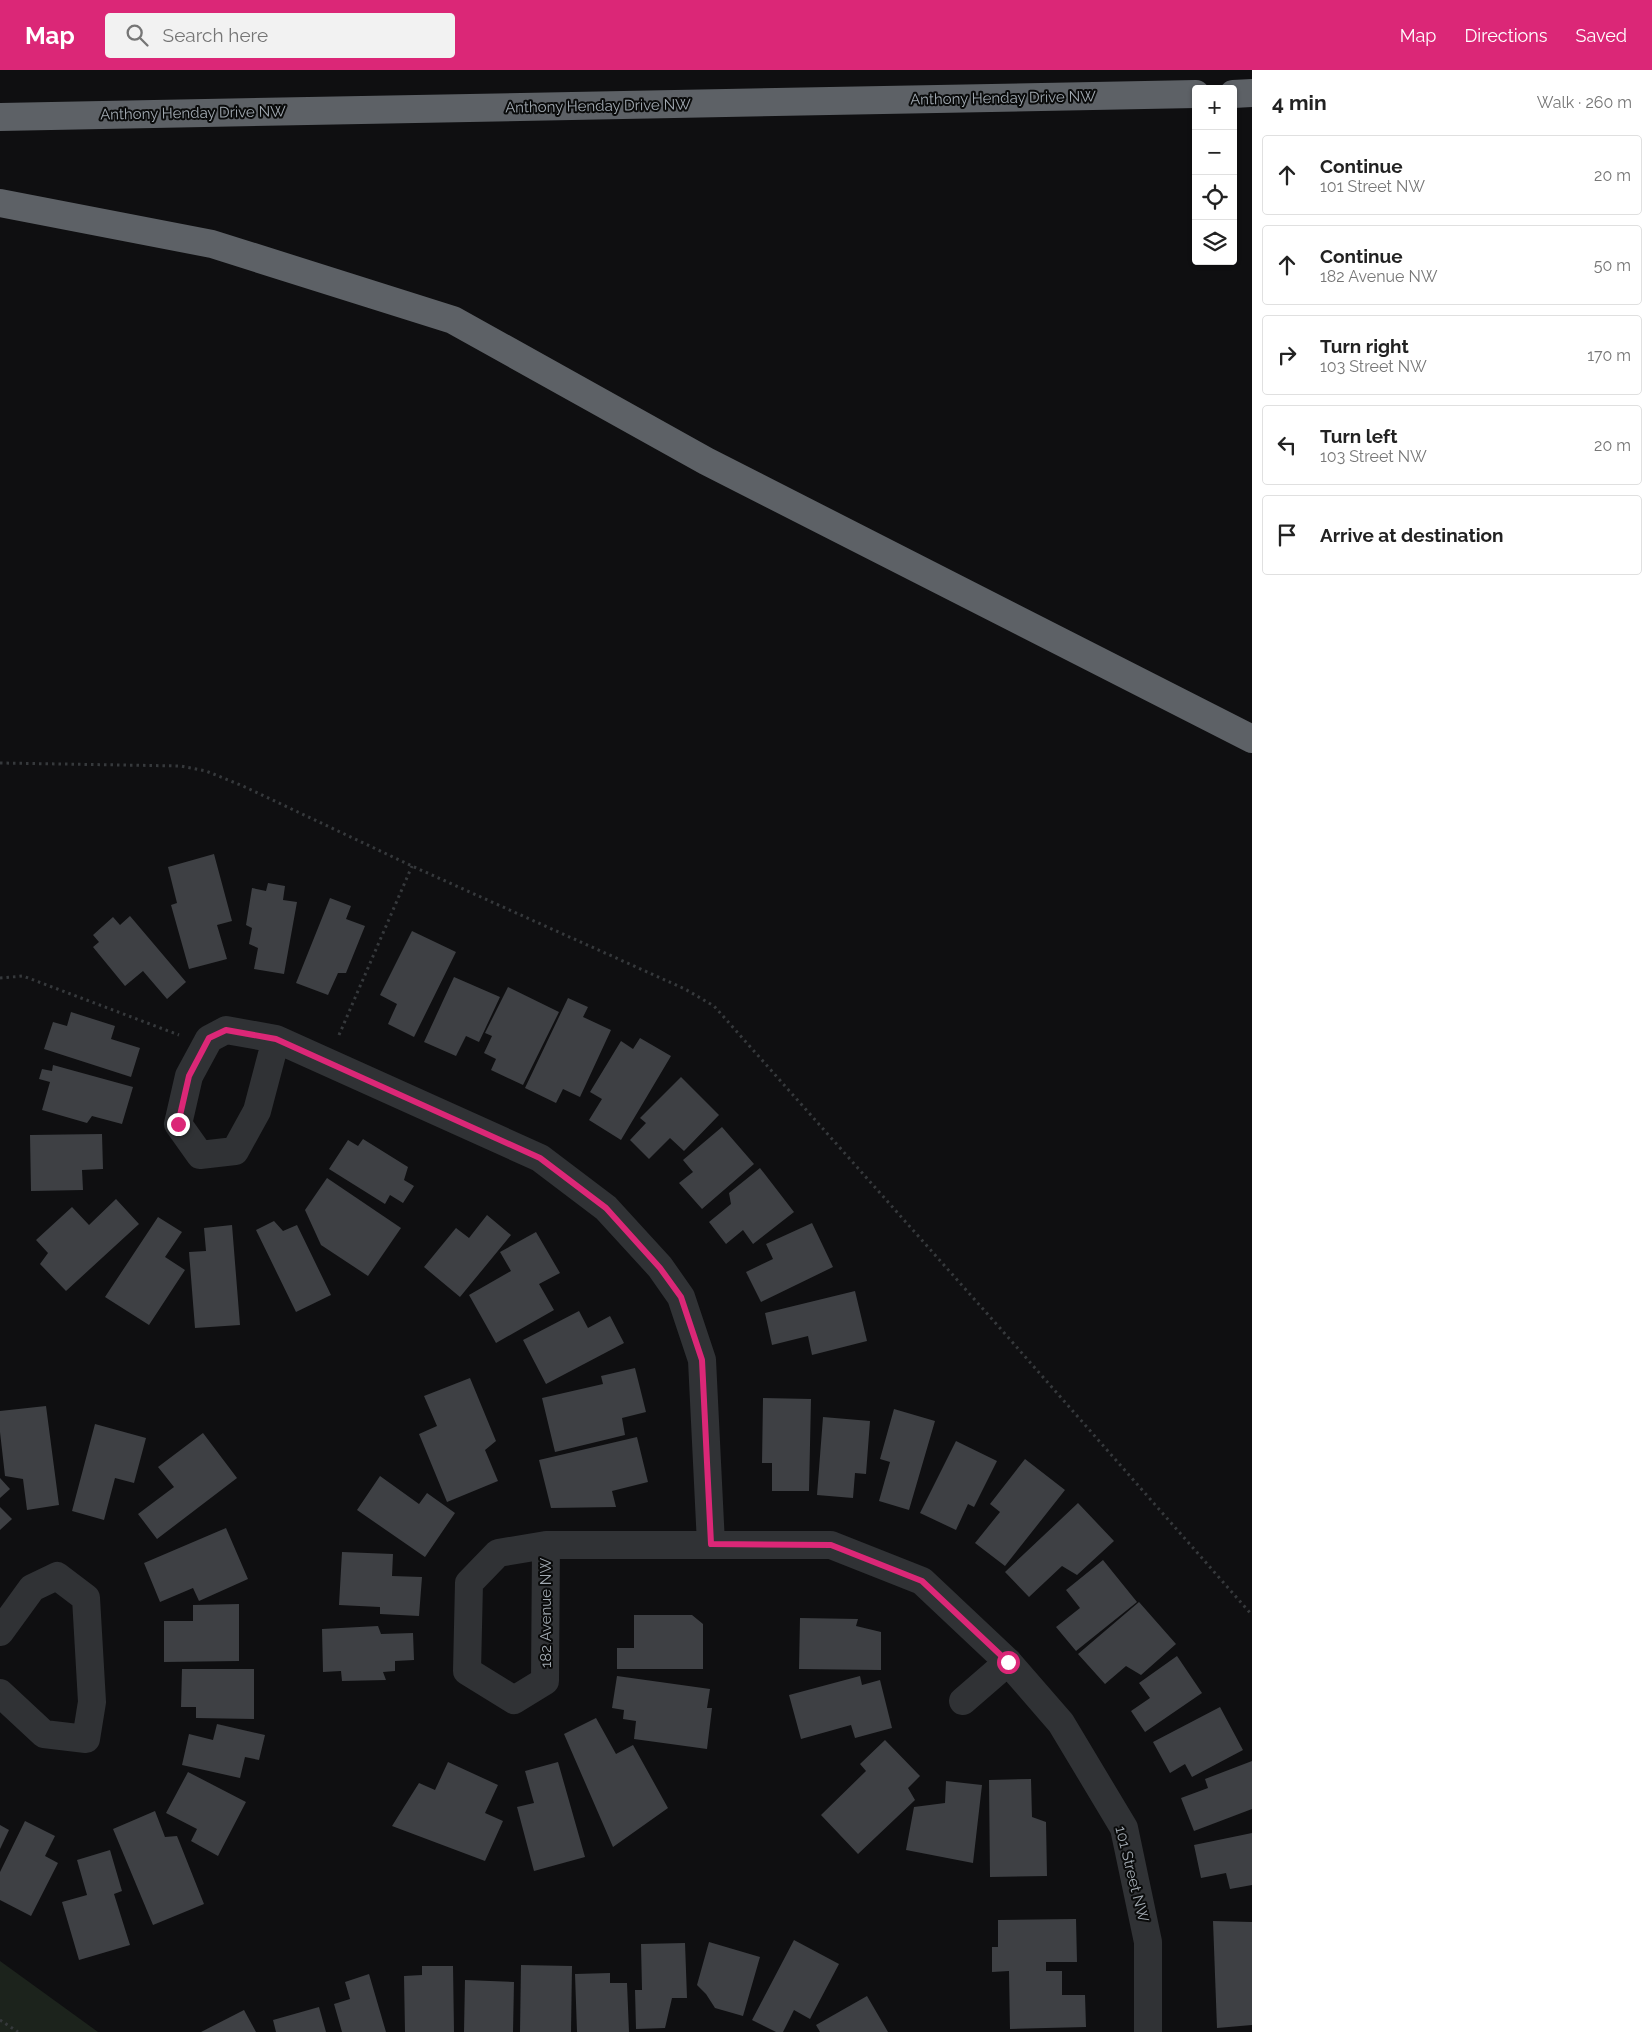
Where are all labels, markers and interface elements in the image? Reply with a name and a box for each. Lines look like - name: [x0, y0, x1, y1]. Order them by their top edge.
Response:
- search box: [105, 13, 455, 58]
- text: Map: [25, 21, 75, 50]
- icon: search: [123, 21, 151, 49]
- text: Search here: [163, 24, 268, 46]
- text: Map: [1400, 25, 1436, 46]
- text: Directions: [1464, 25, 1548, 46]
- text: Saved: [1576, 25, 1627, 46]
- map controls: [1192, 85, 1237, 265]
- button: +: [1192, 85, 1237, 130]
- street label: Anthony Henday Drive NW: [910, 87, 1096, 109]
- text: 4 min: [1272, 90, 1327, 115]
- text: Walk · 260 m: [1537, 93, 1632, 112]
- street label: Anthony Henday Drive NW: [505, 95, 691, 117]
- street label: Anthony Henday Drive NW: [100, 102, 286, 124]
- button: −: [1192, 130, 1237, 175]
- text: Continue: [1320, 155, 1403, 177]
- icon: ahead: [1273, 161, 1301, 189]
- text: 20 m: [1594, 166, 1631, 185]
- button: locate: [1192, 175, 1237, 220]
- text: 101 Street NW: [1320, 177, 1425, 196]
- button: layers: [1192, 220, 1237, 265]
- text: Continue: [1320, 245, 1403, 267]
- icon: ahead: [1273, 251, 1301, 279]
- text: 50 m: [1594, 256, 1631, 275]
- text: 182 Avenue NW: [1320, 267, 1438, 286]
- text: Turn right: [1320, 335, 1409, 357]
- icon: right: [1273, 341, 1301, 369]
- text: 170 m: [1587, 346, 1631, 365]
- text: 103 Street NW: [1320, 357, 1427, 376]
- text: Turn left: [1320, 425, 1397, 447]
- icon: left: [1273, 431, 1301, 459]
- text: 20 m: [1594, 436, 1631, 455]
- text: 103 Street NW: [1320, 447, 1427, 466]
- icon: arrive: [1273, 521, 1301, 549]
- text: Arrive at destination: [1320, 524, 1504, 546]
- route end: [167, 1113, 190, 1136]
- street label: 182 Avenue NW: [537, 1558, 555, 1668]
- route start: [997, 1651, 1020, 1674]
- street label: 101 Street NW: [1111, 1824, 1153, 1924]

